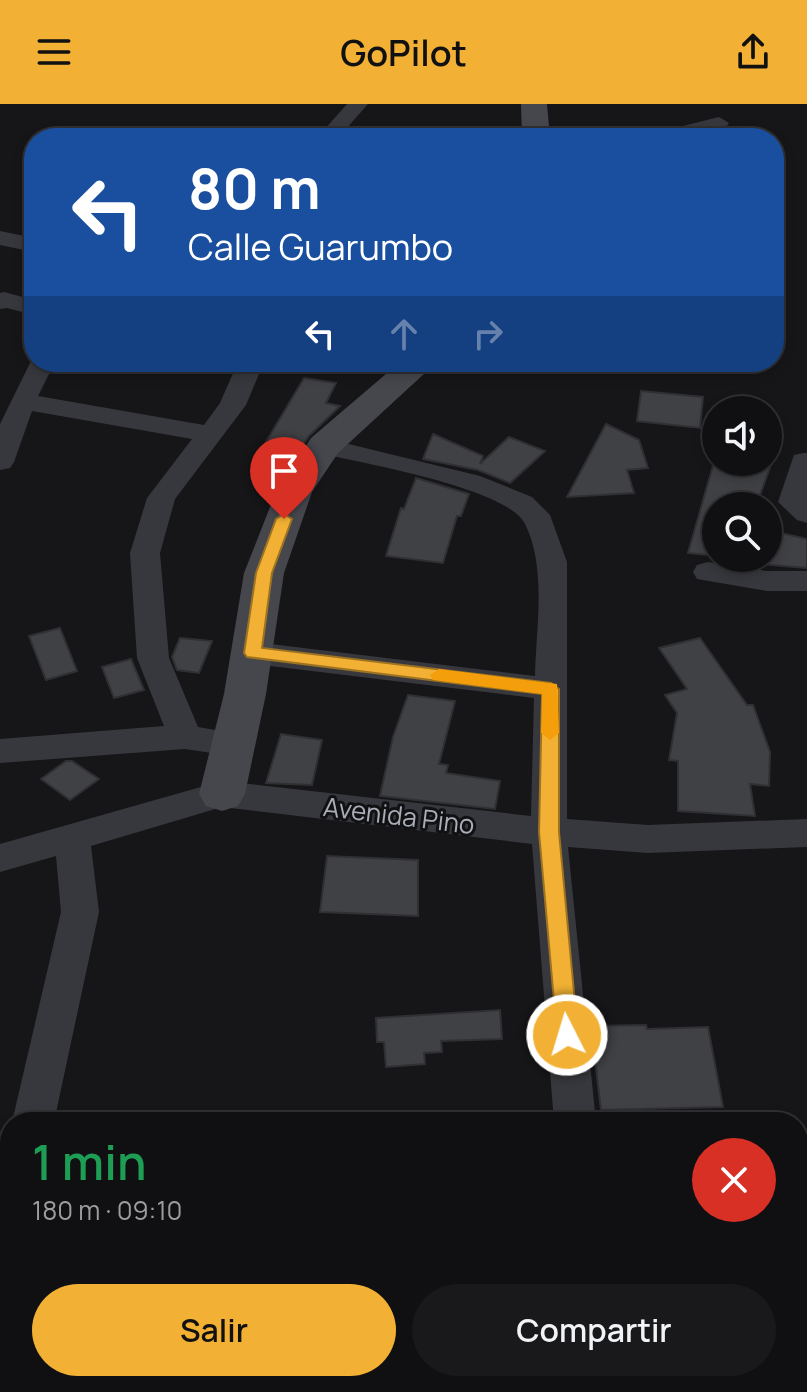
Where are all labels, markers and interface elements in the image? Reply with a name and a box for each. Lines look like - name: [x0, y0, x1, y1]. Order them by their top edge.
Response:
- text: GoPilot: [340, 28, 467, 77]
- icon: menu: [32, 30, 76, 74]
- icon: share: [731, 30, 775, 74]
- text: 80 m: [188, 149, 321, 226]
- icon: left: [56, 160, 160, 264]
- text: Calle Guarumbo: [188, 222, 453, 271]
- icon: left: [298, 312, 342, 356]
- icon: ahead: [382, 312, 426, 356]
- icon: right: [466, 312, 510, 356]
- map controls: [702, 396, 782, 572]
- button: sound: [702, 396, 782, 476]
- pin: [250, 437, 318, 519]
- icon: arrive: [262, 449, 306, 493]
- button: search: [702, 492, 782, 572]
- street label: Avenida Pino: [321, 788, 477, 842]
- position arrow: [525, 993, 609, 1077]
- text: 1 min: [32, 1129, 146, 1194]
- button: close: [692, 1138, 776, 1222]
- text: 180 m · 09:10: [32, 1192, 182, 1228]
- button: Salir: [32, 1284, 396, 1376]
- button: Compartir: [412, 1284, 776, 1376]

